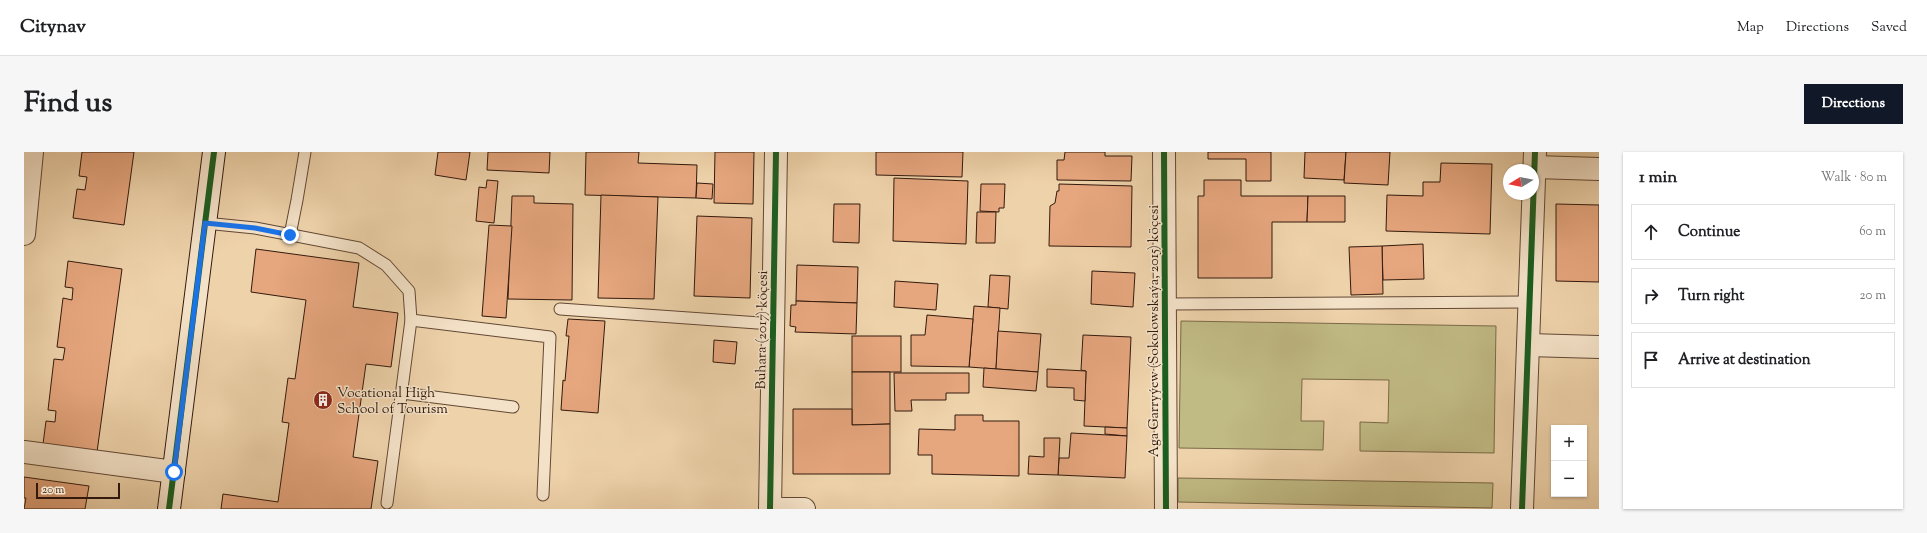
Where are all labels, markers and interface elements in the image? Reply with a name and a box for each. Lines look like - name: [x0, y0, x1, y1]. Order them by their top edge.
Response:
- text: Citynav: [20, 14, 86, 41]
- text: Map: [1737, 18, 1764, 38]
- text: Directions: [1786, 18, 1849, 38]
- text: Saved: [1871, 18, 1907, 38]
- text: Find us: [24, 84, 112, 124]
- button: Directions: [1804, 84, 1903, 124]
- north arrow: [1503, 164, 1539, 200]
- text: 1 min: [1639, 166, 1677, 190]
- text: Walk · 80 m: [1821, 169, 1887, 187]
- street label: Aga Garryýew (Sokolowskaýa, 2015) köçesi: [1145, 205, 1165, 457]
- icon: ahead: [1640, 221, 1662, 243]
- text: Continue: [1678, 222, 1740, 243]
- text: 60 m: [1859, 223, 1886, 241]
- route end: [281, 226, 299, 244]
- street label: Buhara (2017) köçesi: [752, 270, 774, 390]
- icon: right: [1640, 285, 1662, 307]
- text: Turn right: [1678, 286, 1744, 307]
- text: 20 m: [1860, 287, 1886, 305]
- icon: arrive: [1640, 349, 1662, 371]
- text: Arrive at destination: [1678, 350, 1811, 371]
- place label: Vocational High School of Tourism: [337, 384, 448, 420]
- building icon: Vocational High School of Tourism: [312, 389, 334, 411]
- map controls: [1551, 425, 1587, 497]
- button: +: [1551, 425, 1587, 461]
- button: −: [1551, 461, 1587, 497]
- route start: [165, 463, 183, 481]
- scale bar: [36, 481, 120, 500]
- text: 20 m: [42, 482, 64, 498]

